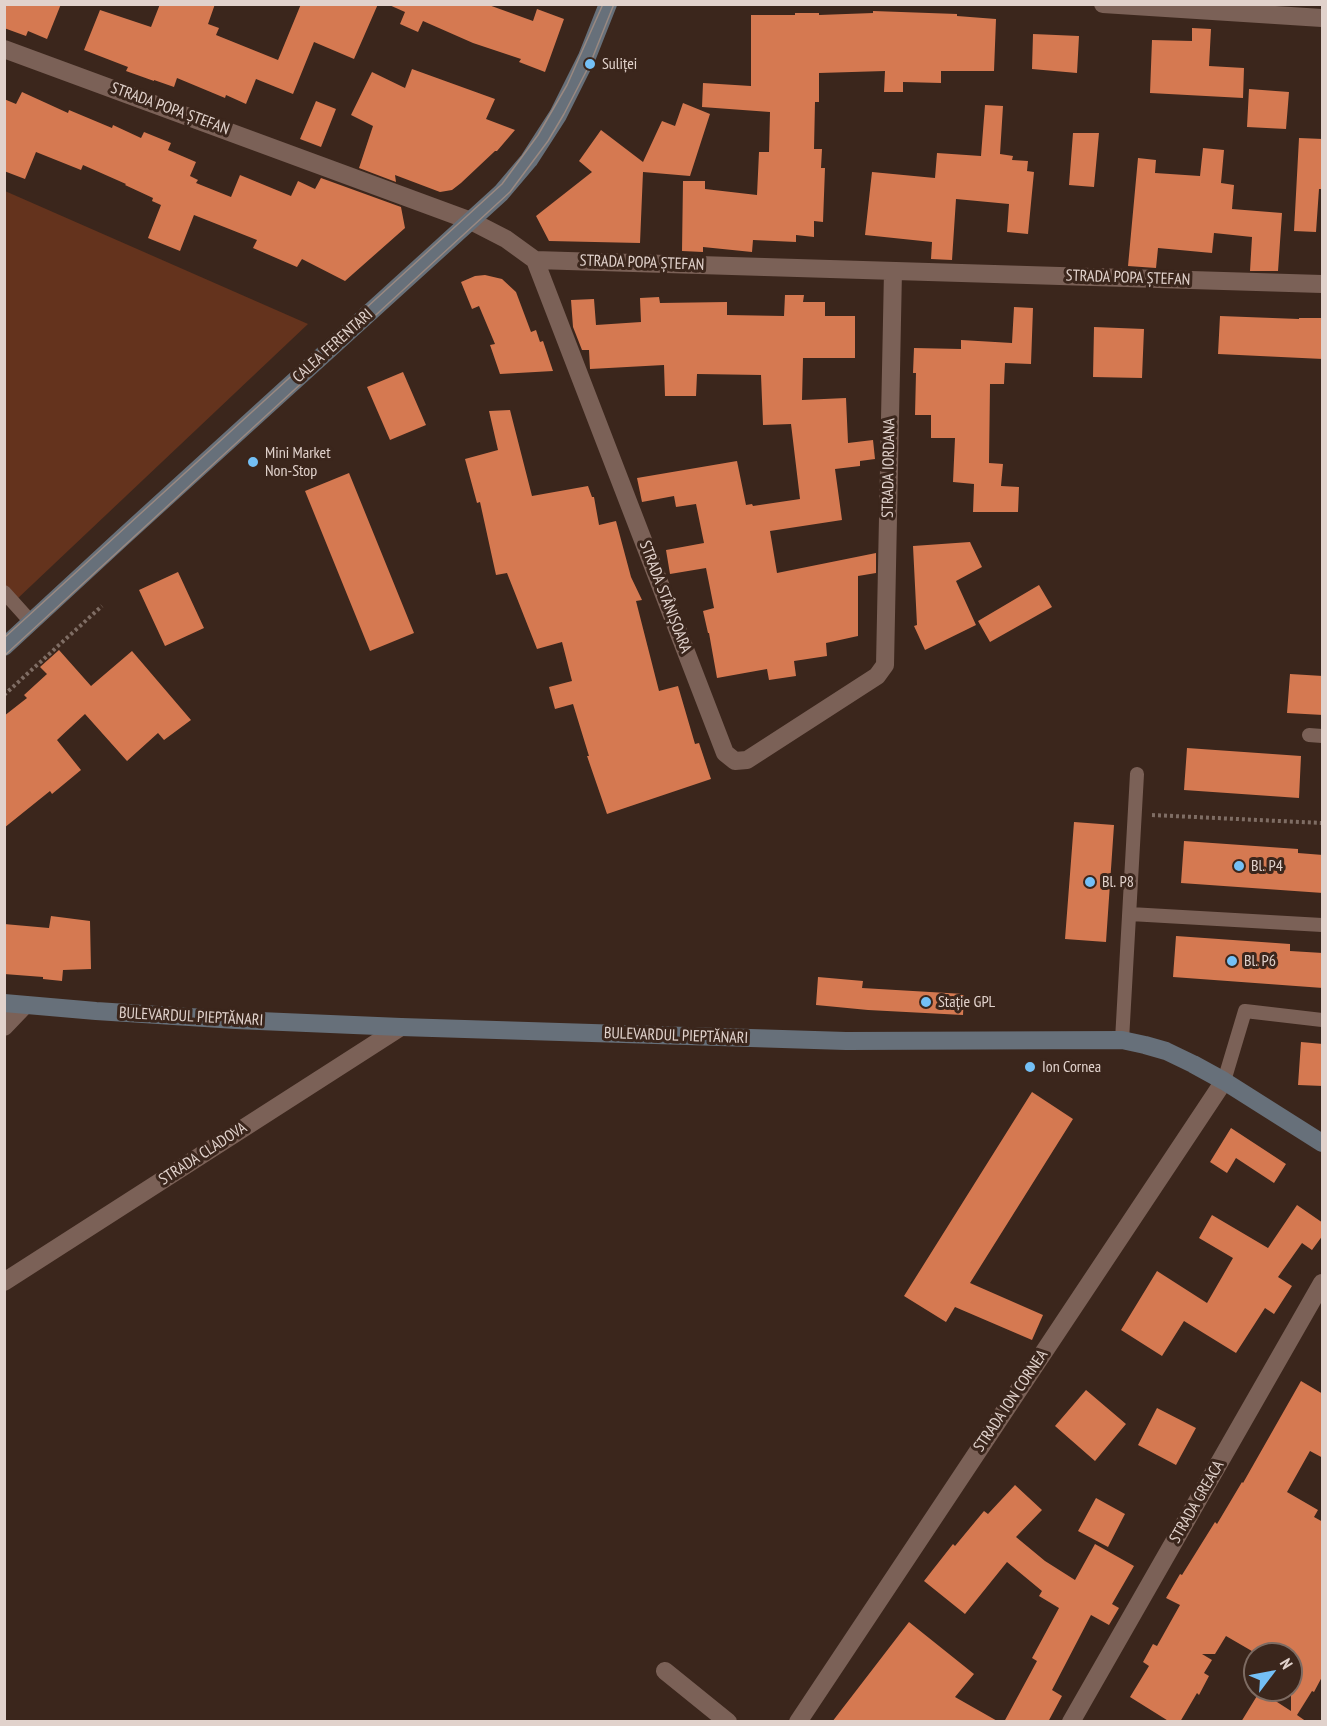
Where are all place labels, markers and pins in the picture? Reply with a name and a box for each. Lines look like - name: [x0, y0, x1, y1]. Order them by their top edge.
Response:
- place label: Suliței: [602, 54, 637, 74]
- marker: Suliței: [583, 57, 597, 71]
- place label: Mini Market Non-Stop: [265, 443, 331, 481]
- marker: Mini Market Non-Stop: [246, 455, 260, 469]
- place label: Bl. P4: [1251, 856, 1283, 876]
- marker: Bl. P4: [1232, 859, 1246, 873]
- place label: Bl. P8: [1102, 872, 1134, 892]
- marker: Bl. P8: [1083, 875, 1097, 889]
- place label: Bl. P6: [1244, 951, 1276, 971]
- marker: Bl. P6: [1225, 954, 1239, 968]
- place label: Stație GPL: [938, 992, 995, 1012]
- marker: Stație GPL: [919, 995, 933, 1009]
- place label: Ion Cornea: [1042, 1057, 1101, 1077]
- marker: Ion Cornea: [1023, 1060, 1037, 1074]

